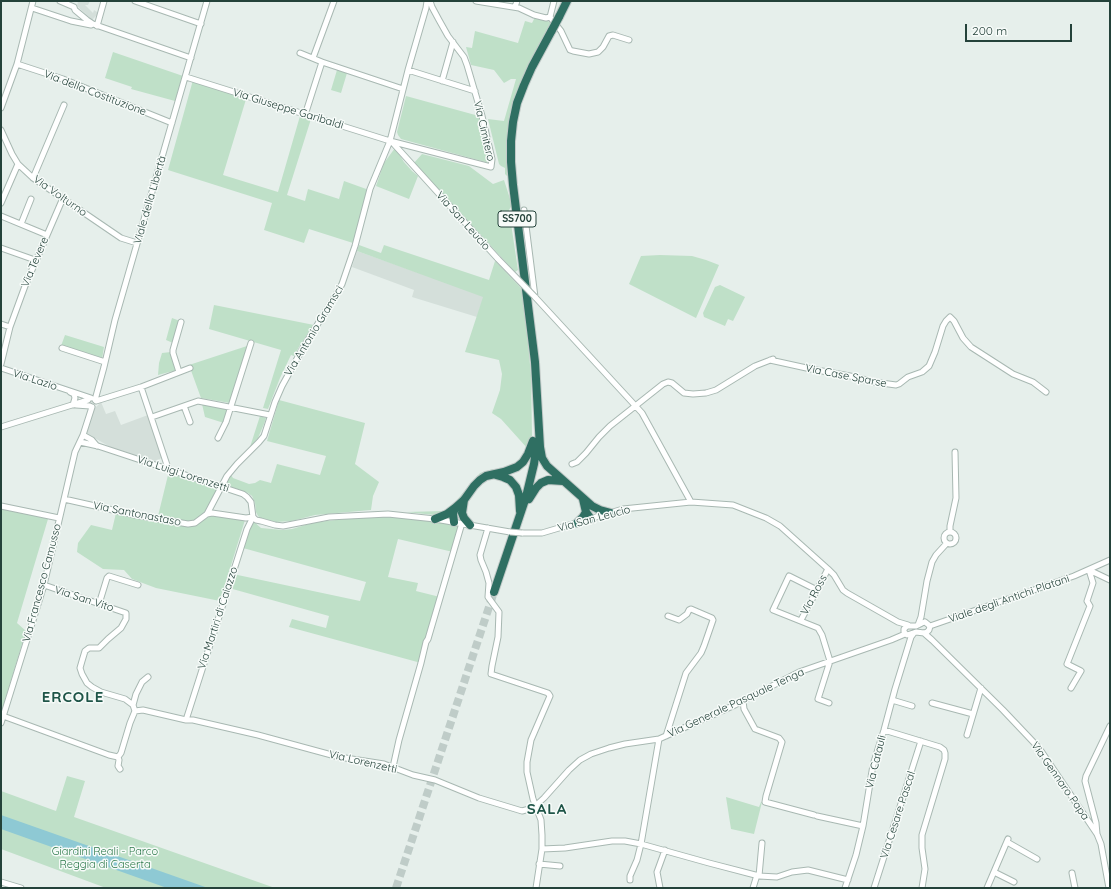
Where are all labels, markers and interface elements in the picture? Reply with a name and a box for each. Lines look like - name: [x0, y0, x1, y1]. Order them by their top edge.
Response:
- scale bar: [967, 16, 1074, 42]
- text: 200 m: [972, 23, 1007, 38]
- street label: Via della Costituzione: [42, 67, 148, 119]
- street label: Via Giuseppe Garibaldi: [231, 86, 345, 132]
- street label: Via Cimitero: [471, 99, 497, 163]
- street label: Viale della Libertà: [131, 154, 169, 246]
- street label: Via Volturno: [31, 173, 89, 219]
- street label: Via San Leucio: [433, 189, 493, 253]
- road number: SS700: [498, 211, 536, 227]
- street label: Via Tevere: [19, 235, 51, 289]
- street label: Via Antonio Gramsci: [282, 283, 346, 379]
- street label: Via Case Sparse: [804, 362, 888, 390]
- street label: Via Lazio: [11, 367, 59, 393]
- street label: Via Luigi Lorenzetti: [135, 453, 231, 495]
- street label: Via Santonastaso: [92, 499, 182, 529]
- street label: Via San Leucio: [556, 503, 632, 535]
- street label: Via Francesco Camusso: [20, 522, 64, 644]
- street label: Via Martiri di Caiazzo: [195, 565, 241, 671]
- street label: Viale degli Antichi Platani: [947, 572, 1071, 626]
- street label: Via Ross: [798, 573, 830, 617]
- street label: Via San Vito: [53, 583, 115, 615]
- street label: Via Generale Pasquale Tenga: [666, 666, 806, 740]
- district label: ERCOLE: [42, 688, 104, 706]
- street label: Via Catauli: [863, 734, 889, 790]
- street label: Via Gennaro Papa: [1028, 739, 1092, 823]
- street label: Via Lorenzetti: [328, 748, 398, 776]
- street label: Via Cesare Pascal: [878, 770, 918, 860]
- district label: SALA: [527, 800, 567, 818]
- park label: Giardini Reali - Parco Reggia di Caserta: [52, 845, 158, 871]

